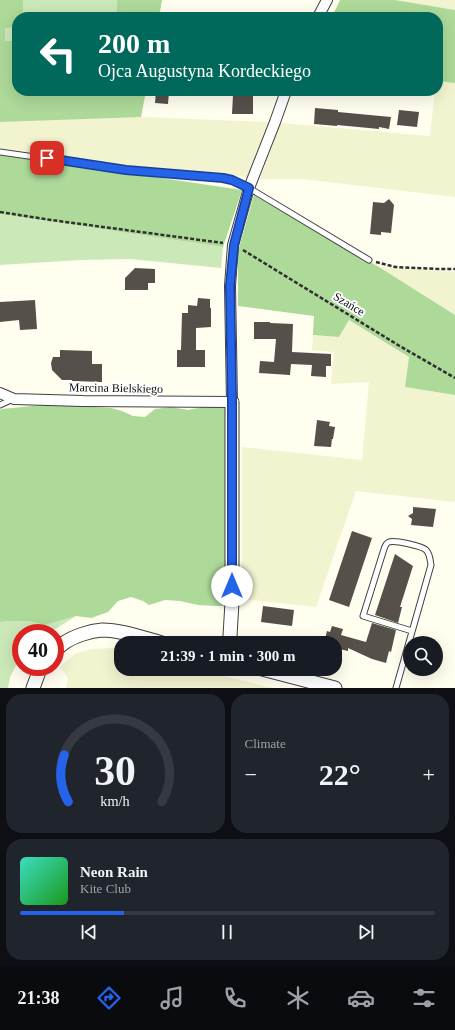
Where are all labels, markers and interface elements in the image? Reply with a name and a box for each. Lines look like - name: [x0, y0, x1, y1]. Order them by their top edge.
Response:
- icon: left: [32, 28, 84, 80]
- text: 200 m: [98, 28, 170, 59]
- text: Ojca Augustyna Kordeckiego: [98, 61, 311, 81]
- pin: [30, 141, 64, 175]
- icon: arrive: [36, 147, 58, 169]
- street label: Szańce: [331, 289, 367, 319]
- street label: Marcina Bielskiego: [69, 380, 163, 396]
- position arrow: [211, 565, 253, 607]
- speed limit sign: 40: [12, 624, 64, 676]
- map controls: [403, 636, 443, 676]
- button: search: [403, 636, 443, 676]
- text: 21:39 · 1 min · 300 m: [161, 648, 296, 664]
- text: Climate: [245, 736, 286, 751]
- text: 30: [94, 747, 136, 793]
- text: 22°: [319, 758, 361, 791]
- text: −: [245, 762, 257, 787]
- text: +: [423, 762, 435, 787]
- text: km/h: [101, 792, 130, 808]
- text: Neon Rain: [80, 864, 148, 880]
- text: Kite Club: [80, 881, 131, 896]
- icon: previous: [78, 921, 100, 943]
- icon: pause: [216, 921, 238, 943]
- icon: next: [355, 921, 377, 943]
- icon: directions: [95, 984, 123, 1012]
- icon: music: [158, 984, 186, 1012]
- icon: phone: [221, 984, 249, 1012]
- icon: climate: [284, 984, 312, 1012]
- icon: car: [347, 984, 375, 1012]
- icon: filters: [410, 984, 438, 1012]
- text: 21:38: [18, 988, 60, 1008]

